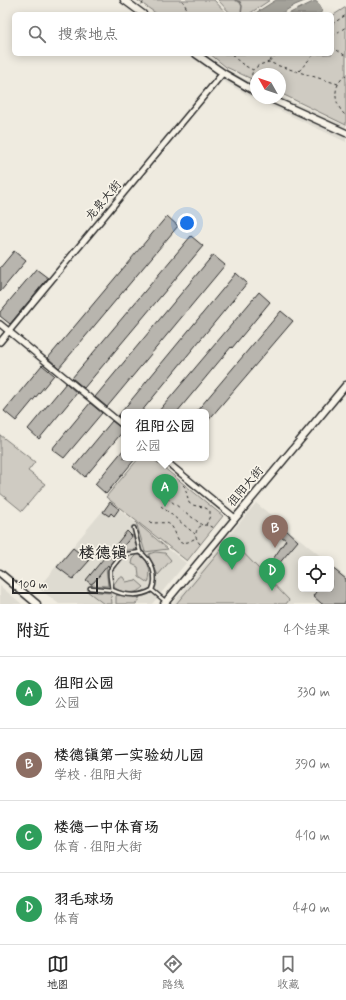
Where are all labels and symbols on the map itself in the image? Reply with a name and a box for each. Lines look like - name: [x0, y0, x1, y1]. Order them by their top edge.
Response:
- north arrow: [250, 68, 286, 104]
- street label: 龙泉大街: [82, 177, 126, 225]
- your location: [177, 213, 197, 233]
- street label: 徂阳大街: [224, 463, 268, 511]
- pin: A: [152, 474, 178, 507]
- pin: B: [262, 515, 288, 548]
- pin: C: [219, 537, 245, 570]
- district label: 楼德镇: [79, 543, 127, 564]
- pin: D: [259, 558, 285, 591]
- scale bar: [12, 576, 98, 595]

